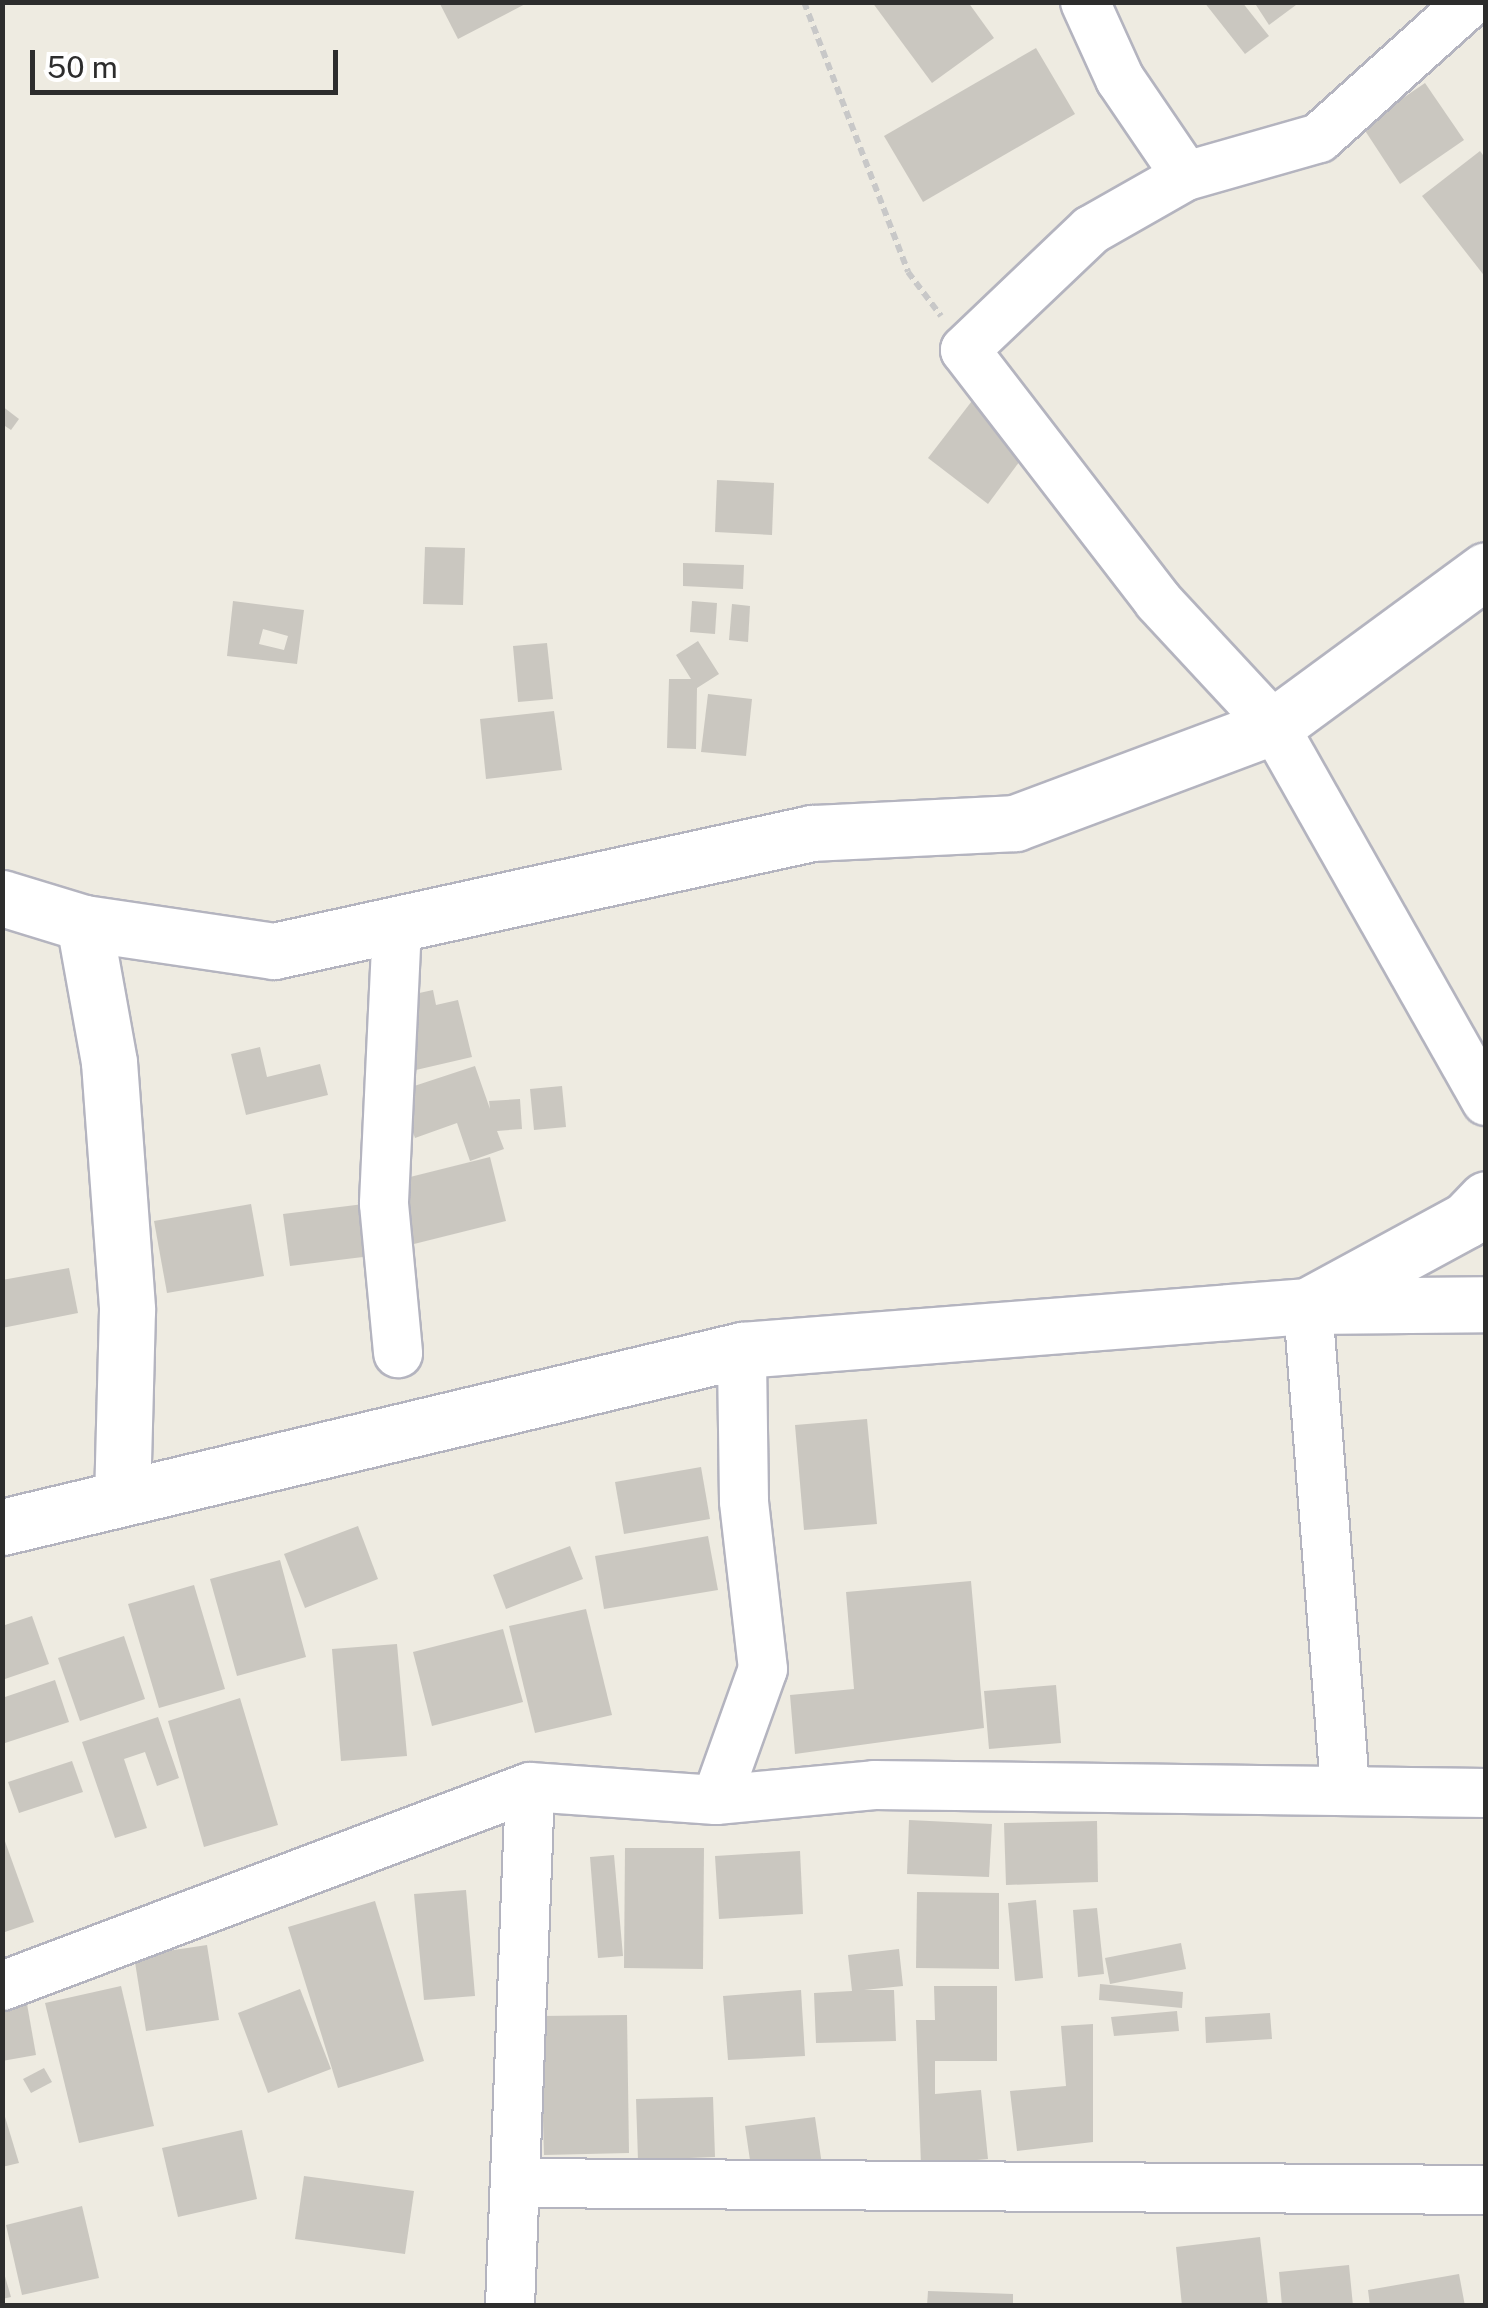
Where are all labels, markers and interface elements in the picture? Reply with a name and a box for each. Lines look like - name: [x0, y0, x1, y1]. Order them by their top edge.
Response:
- scale bar: [35, 30, 342, 92]
- text: 50 m: [47, 49, 118, 85]

